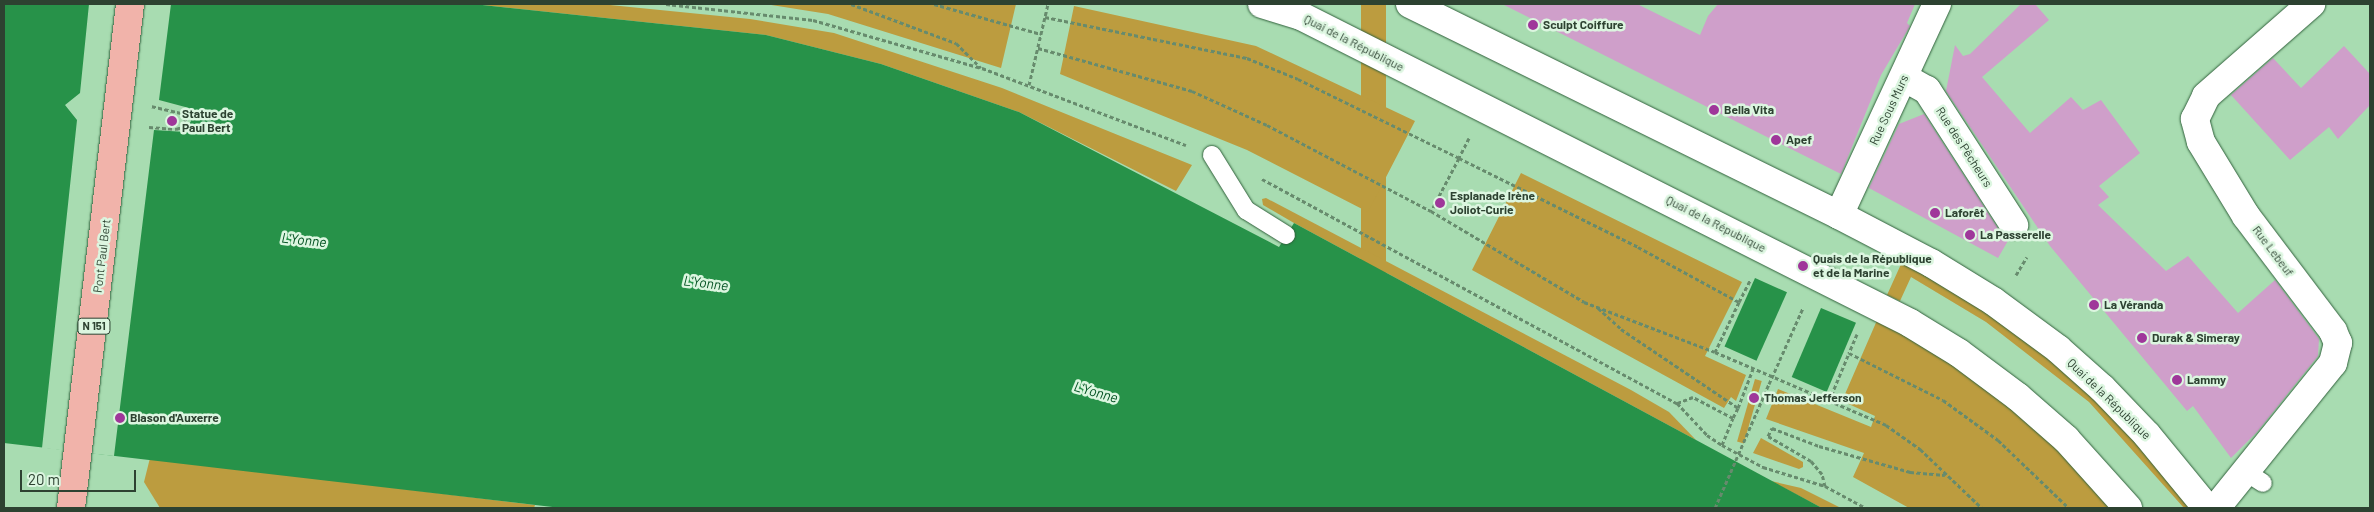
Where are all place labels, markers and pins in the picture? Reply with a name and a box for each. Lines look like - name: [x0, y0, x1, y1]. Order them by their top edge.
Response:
- place label: Sculpt Coiffure: [1543, 18, 1624, 32]
- marker: Sculpt Coiffure: [1527, 19, 1539, 31]
- place label: Bella Vita: [1724, 103, 1774, 117]
- marker: Bella Vita: [1708, 104, 1720, 116]
- place label: Statue de Paul Bert: [182, 107, 233, 135]
- marker: Statue de Paul Bert: [166, 115, 178, 127]
- place label: Apef: [1786, 133, 1812, 147]
- marker: Apef: [1770, 134, 1782, 146]
- place label: Esplanade Irène Joliot-Curie: [1450, 189, 1535, 217]
- marker: Esplanade Irène Joliot-Curie: [1434, 197, 1446, 209]
- place label: Laforêt: [1945, 206, 1984, 220]
- marker: Laforêt: [1929, 207, 1941, 219]
- place label: La Passerelle: [1980, 228, 2051, 242]
- marker: La Passerelle: [1964, 229, 1976, 241]
- place label: Quais de la République et de la Marine: [1813, 252, 1932, 280]
- marker: Quais de la République et de la Marine: [1797, 260, 1809, 272]
- place label: La Véranda: [2104, 298, 2163, 312]
- marker: La Véranda: [2088, 299, 2100, 311]
- place label: Durak & Simeray: [2152, 331, 2240, 345]
- marker: Durak & Simeray: [2136, 332, 2148, 344]
- place label: Lammy: [2187, 373, 2226, 387]
- marker: Lammy: [2171, 374, 2183, 386]
- place label: Thomas Jefferson: [1764, 391, 1862, 405]
- marker: Thomas Jefferson: [1748, 392, 1760, 404]
- place label: Blason d'Auxerre: [130, 411, 219, 425]
- marker: Blason d'Auxerre: [114, 412, 126, 424]

